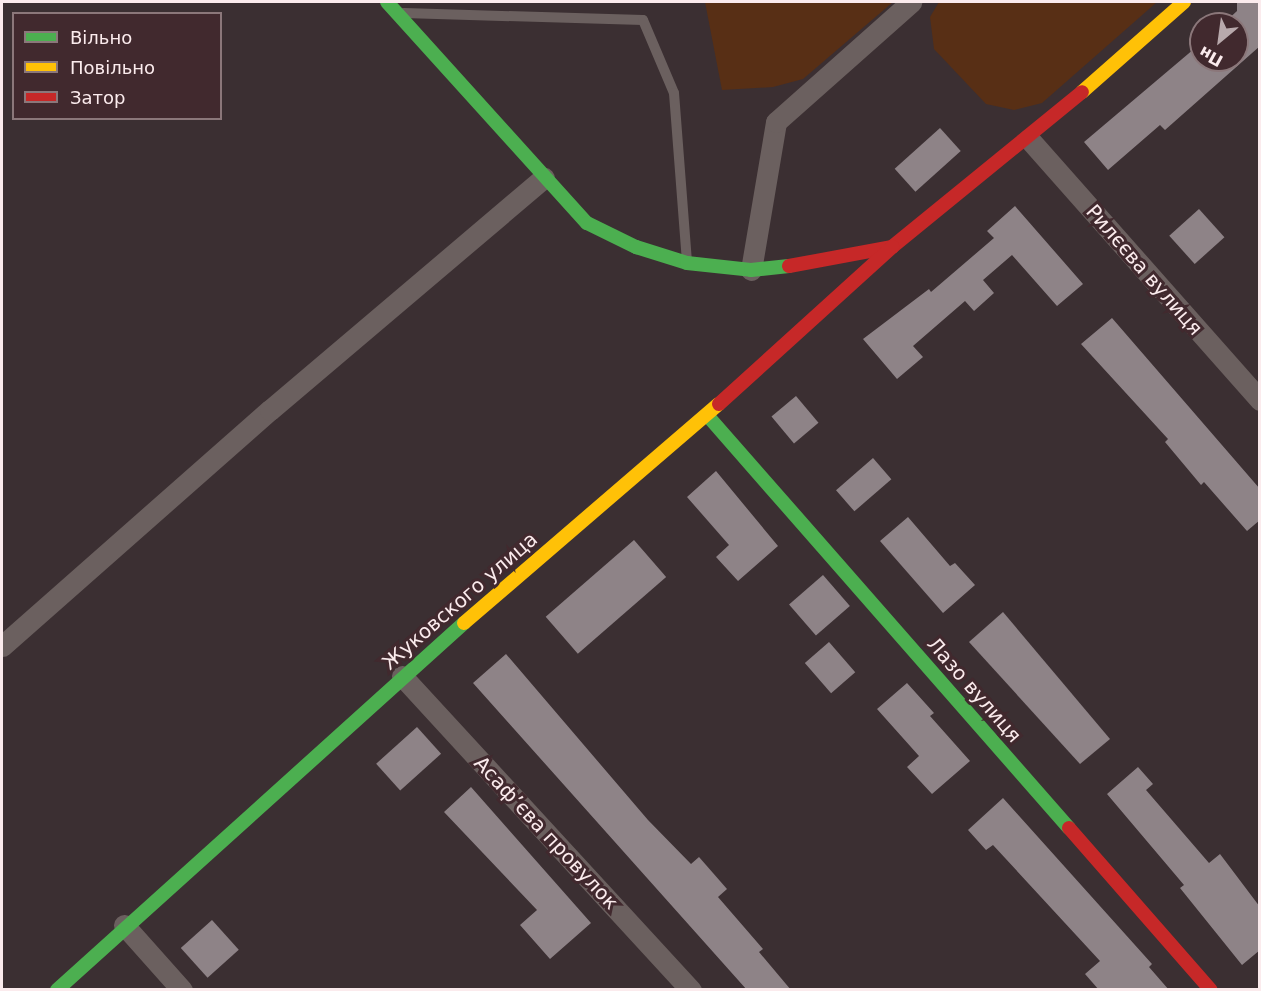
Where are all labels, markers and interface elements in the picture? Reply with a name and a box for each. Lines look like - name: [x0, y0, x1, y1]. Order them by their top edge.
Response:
- legend: [12, 12, 222, 120]
- north arrow: [1189, 12, 1249, 72]
- text: Вільно: [70, 27, 132, 48]
- text: Пн: [1196, 42, 1226, 71]
- text: Повільно: [70, 57, 155, 78]
- text: Затор: [70, 87, 126, 108]
- street label: Рилєєва вулиця: [1081, 200, 1207, 340]
- street label: Жуковского улица: [378, 527, 542, 675]
- street label: Лазо вулиця: [922, 632, 1026, 748]
- street label: Асаф’єва провулок: [469, 751, 623, 915]

